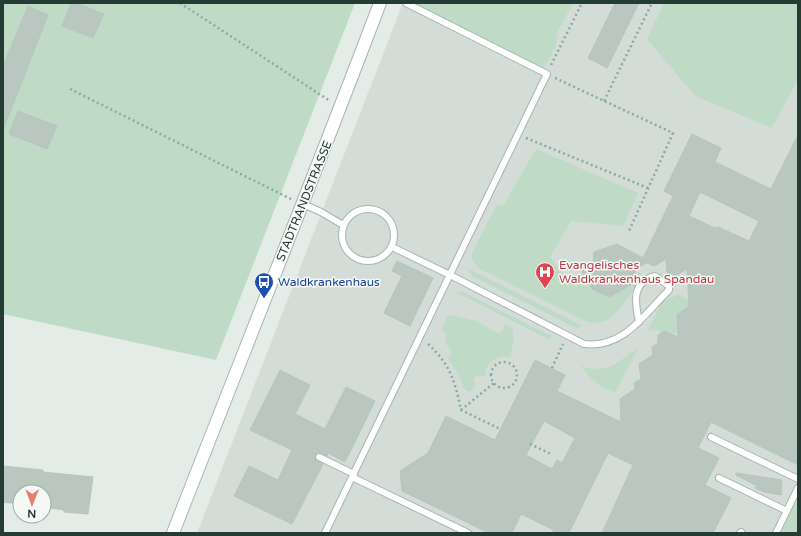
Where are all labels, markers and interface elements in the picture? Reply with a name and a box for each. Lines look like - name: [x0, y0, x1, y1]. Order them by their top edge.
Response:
- street label: STADTRANDSTRASSE: [273, 138, 335, 263]
- place label: Evangelisches Waldkrankenhaus Spandau: [559, 258, 714, 286]
- hospital icon: Evangelisches Waldkrankenhaus Spandau: [534, 261, 556, 289]
- bus stop icon: Waldkrankenhaus: [253, 271, 275, 299]
- place label: Waldkrankenhaus: [278, 275, 380, 289]
- north arrow: [12, 484, 52, 524]
- text: N: [27, 507, 36, 520]

